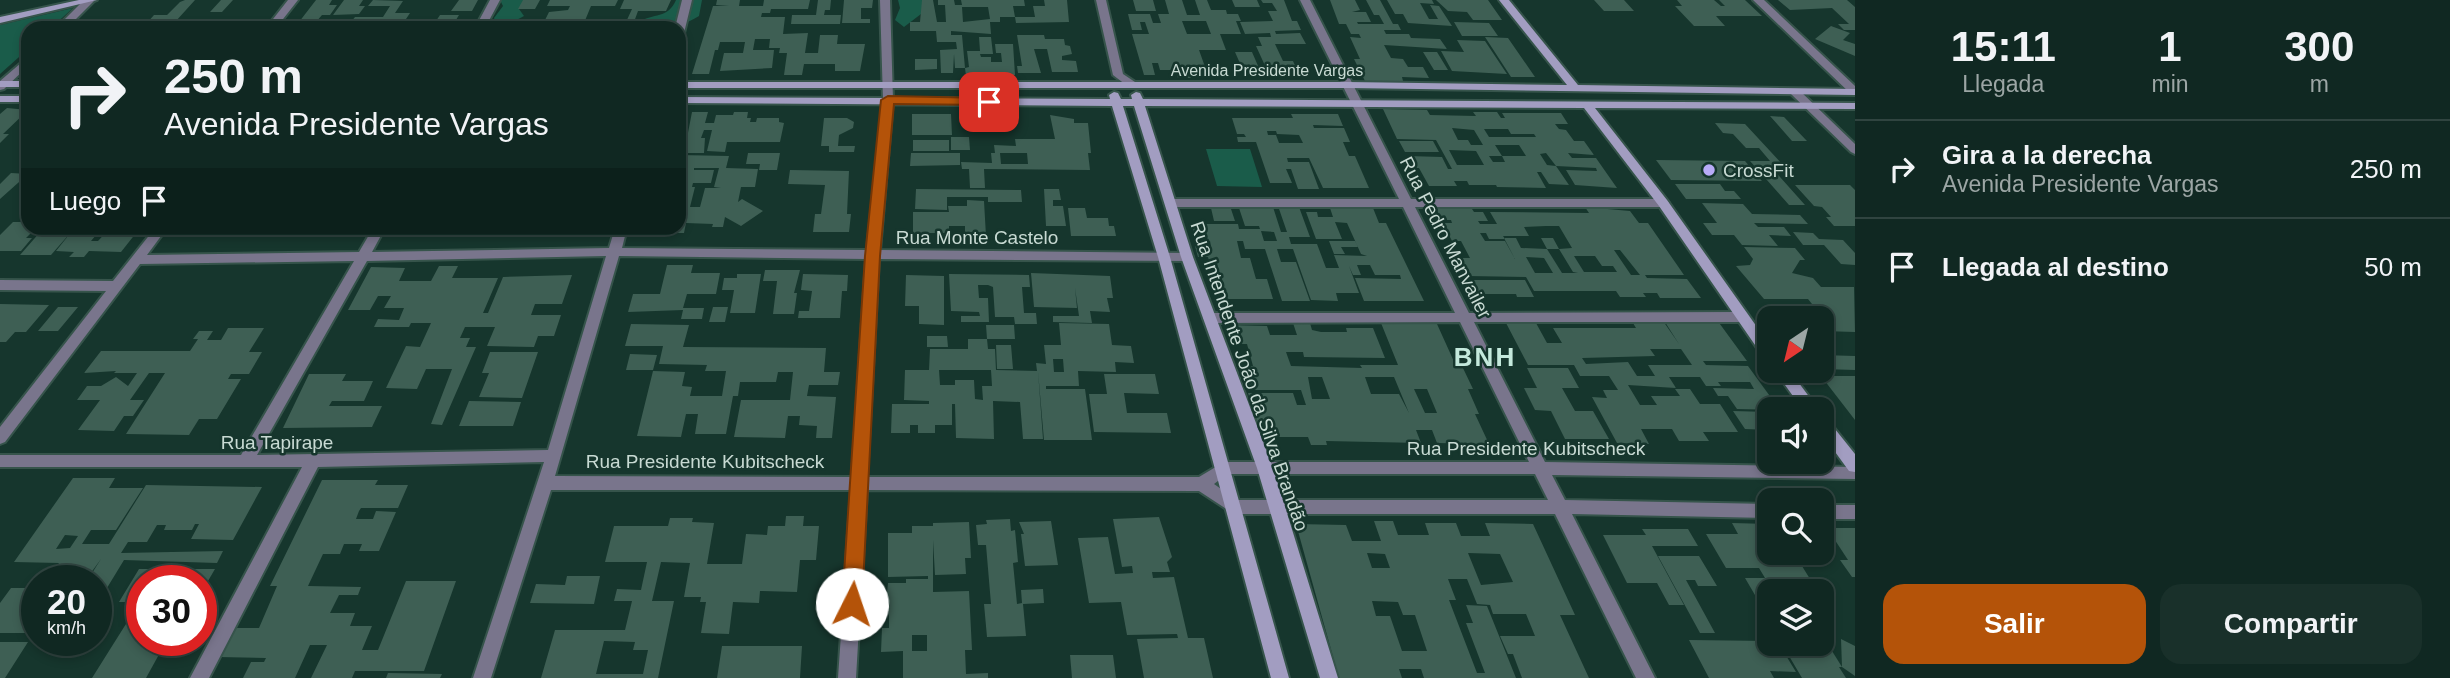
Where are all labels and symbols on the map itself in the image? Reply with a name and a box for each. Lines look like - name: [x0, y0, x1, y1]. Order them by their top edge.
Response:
- street label: Avenida Presidente Vargas: [1171, 62, 1363, 79]
- pin: [959, 72, 1019, 132]
- street label: Rua Pedro Manvailer: [1396, 153, 1496, 322]
- place label: CrossFit: [1723, 160, 1794, 181]
- marker: CrossFit: [1701, 162, 1717, 178]
- street label: Rua Intendente João da Silva Brandão: [1186, 218, 1313, 534]
- street label: Rua Monte Castelo: [896, 227, 1058, 248]
- north arrow: [1757, 306, 1834, 383]
- district label: BNH: [1454, 342, 1516, 372]
- street label: Rua Tapirape: [221, 432, 333, 453]
- street label: Rua Presidente Kubitscheck: [1407, 438, 1646, 459]
- street label: Rua Presidente Kubitscheck: [586, 451, 825, 472]
- speed limit sign: 30: [126, 565, 217, 656]
- position arrow: [815, 567, 889, 641]

